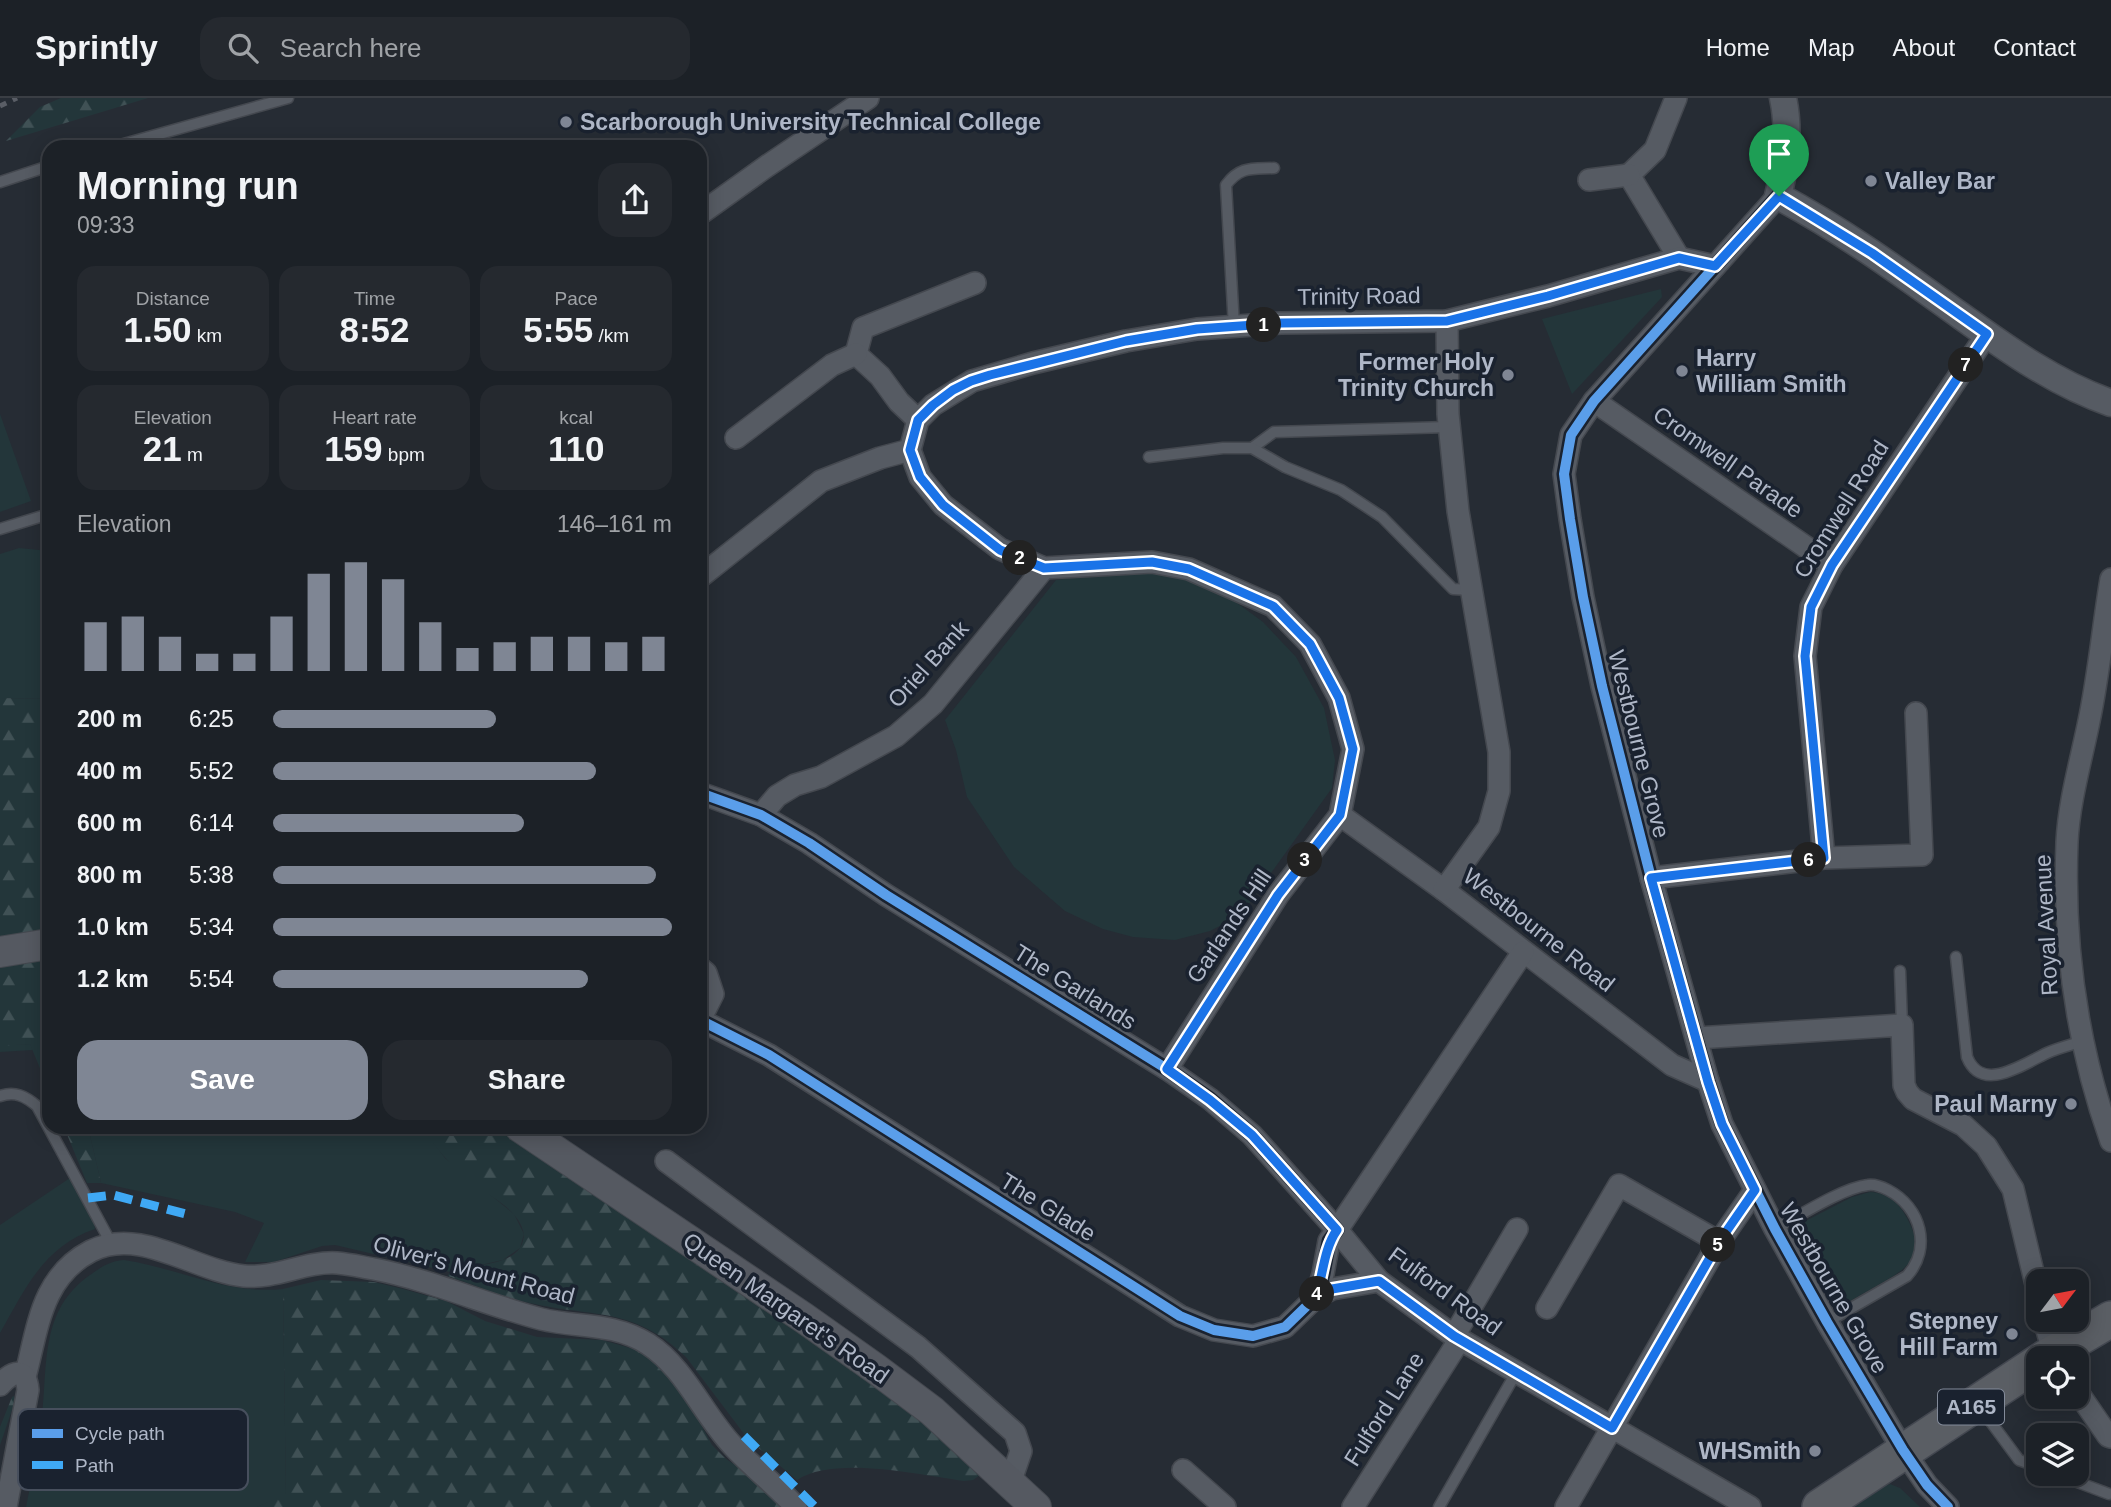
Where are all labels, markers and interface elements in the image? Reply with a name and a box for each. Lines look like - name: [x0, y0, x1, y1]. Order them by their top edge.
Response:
- search box: [200, 17, 690, 80]
- text: Sprintly: [35, 29, 158, 66]
- icon: search: [224, 29, 262, 67]
- text: Search here: [280, 33, 422, 63]
- text: Home: [1706, 34, 1770, 61]
- text: Map: [1808, 34, 1855, 61]
- text: About: [1893, 34, 1955, 61]
- text: Contact: [1993, 34, 2076, 61]
- place label: Scarborough University Technical College: [580, 109, 1041, 135]
- marker: Scarborough University Technical College: [558, 114, 574, 130]
- pin: [1749, 124, 1809, 196]
- icon: arrive: [1760, 135, 1798, 173]
- button: share: [598, 163, 672, 237]
- text: Morning run: [77, 165, 299, 207]
- place label: Valley Bar: [1885, 168, 1995, 194]
- marker: Valley Bar: [1863, 173, 1879, 189]
- text: 09:33: [77, 212, 135, 238]
- street label: Trinity Road: [1297, 282, 1421, 310]
- text: Distance: [136, 288, 210, 309]
- text: Time: [354, 288, 395, 309]
- text: Pace: [555, 288, 598, 309]
- pin: 1: [1246, 308, 1282, 342]
- text: 1.50: [123, 310, 192, 349]
- text: 8:52: [339, 310, 410, 349]
- text: 5:55: [523, 310, 593, 349]
- text: 1: [1258, 314, 1269, 335]
- text: km: [192, 325, 222, 346]
- text: /km: [593, 325, 629, 346]
- place label: Harry William Smith: [1696, 345, 1847, 397]
- pin: 7: [1948, 348, 1983, 382]
- place label: Former Holy Trinity Church: [1338, 349, 1494, 401]
- text: 7: [1960, 354, 1971, 375]
- marker: Harry William Smith: [1674, 363, 1690, 379]
- marker: Former Holy Trinity Church: [1500, 367, 1516, 383]
- street label: Cromwell Parade: [1648, 401, 1808, 523]
- text: Elevation: [134, 407, 212, 428]
- text: Heart rate: [332, 407, 417, 428]
- text: kcal: [559, 407, 593, 428]
- text: 21: [143, 429, 182, 468]
- text: 159: [324, 429, 383, 468]
- text: 110: [548, 429, 604, 468]
- street label: Cromwell Road: [1788, 435, 1894, 583]
- text: m: [182, 444, 203, 465]
- text: bpm: [383, 444, 425, 465]
- text: Elevation: [77, 511, 172, 537]
- text: 146–161 m: [557, 511, 672, 537]
- pin: 2: [1002, 540, 1038, 575]
- text: 2: [1014, 547, 1025, 568]
- street label: Oriel Bank: [882, 615, 974, 713]
- street label: Westbourne Grove: [1603, 647, 1675, 841]
- text: 200 m: [77, 706, 142, 732]
- text: 6:25: [189, 706, 234, 732]
- text: 400 m: [77, 758, 142, 784]
- text: 5:52: [189, 758, 234, 784]
- text: 600 m: [77, 810, 142, 836]
- text: 6:14: [189, 810, 234, 836]
- pin: 3: [1288, 842, 1322, 878]
- pin: 6: [1792, 842, 1826, 878]
- text: 3: [1299, 849, 1310, 870]
- text: 6: [1803, 849, 1814, 870]
- street label: Royal Avenue: [2029, 854, 2063, 996]
- text: 800 m: [77, 862, 142, 888]
- text: 5:38: [189, 862, 234, 888]
- street label: Westbourne Road: [1458, 863, 1620, 997]
- street label: Garlands Hill: [1181, 864, 1277, 988]
- text: 1.0 km: [77, 914, 149, 940]
- text: 5:34: [189, 914, 234, 940]
- street label: The Garlands: [1009, 939, 1141, 1035]
- text: 1.2 km: [77, 966, 149, 992]
- text: 5:54: [189, 966, 234, 992]
- button: Save: [77, 1040, 368, 1120]
- button: Share: [382, 1040, 672, 1120]
- place label: Paul Marny: [1934, 1091, 2057, 1117]
- marker: Paul Marny: [2063, 1096, 2079, 1112]
- street label: The Glade: [996, 1168, 1100, 1246]
- street label: Westbourne Grove: [1775, 1198, 1893, 1378]
- street label: Queen Margaret's Road: [678, 1227, 894, 1389]
- pin: 5: [1700, 1228, 1736, 1262]
- street label: Oliver's Mount Road: [370, 1231, 578, 1309]
- text: 5: [1712, 1234, 1723, 1255]
- street label: Fulford Road: [1384, 1241, 1506, 1341]
- north arrow: [2026, 1269, 2090, 1332]
- map controls: [2026, 1269, 2089, 1486]
- pin: 4: [1300, 1276, 1334, 1312]
- text: 4: [1311, 1283, 1322, 1304]
- place label: Stepney Hill Farm: [1900, 1308, 1998, 1360]
- marker: Stepney Hill Farm: [2004, 1326, 2020, 1342]
- button: locate: [2026, 1346, 2089, 1409]
- street label: Fulford Lane: [1339, 1347, 1429, 1471]
- road number: A165: [1938, 1390, 2004, 1424]
- legend: [18, 1409, 248, 1490]
- text: Cycle path: [75, 1423, 165, 1444]
- button: layers: [2026, 1423, 2089, 1486]
- place label: WHSmith: [1699, 1438, 1801, 1464]
- marker: WHSmith: [1807, 1443, 1823, 1459]
- text: Path: [75, 1455, 114, 1476]

